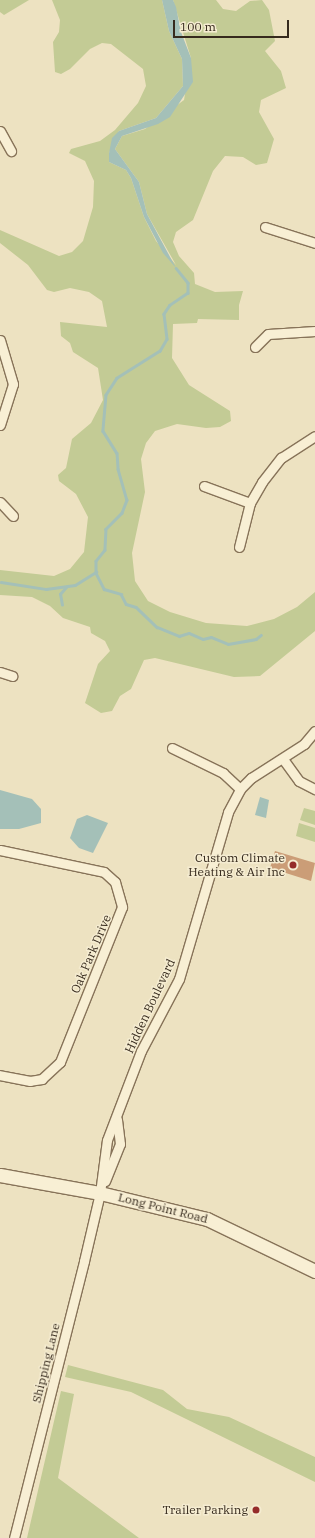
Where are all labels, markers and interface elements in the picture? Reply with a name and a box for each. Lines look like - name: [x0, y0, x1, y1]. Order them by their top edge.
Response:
- scale bar: [175, 12, 291, 38]
- text: 100 m: [180, 19, 216, 34]
- place label: Custom Climate Heating & Air Inc: [188, 851, 285, 879]
- marker: Custom Climate Heating & Air Inc: [288, 860, 298, 870]
- street label: Oak Park Drive: [68, 912, 114, 996]
- street label: Hidden Boulevard: [122, 957, 178, 1055]
- street label: Long Point Road: [117, 1190, 209, 1226]
- street label: Shipping Lane: [29, 1322, 63, 1404]
- place label: Trailer Parking: [162, 1503, 248, 1517]
- marker: Trailer Parking: [251, 1505, 261, 1515]

